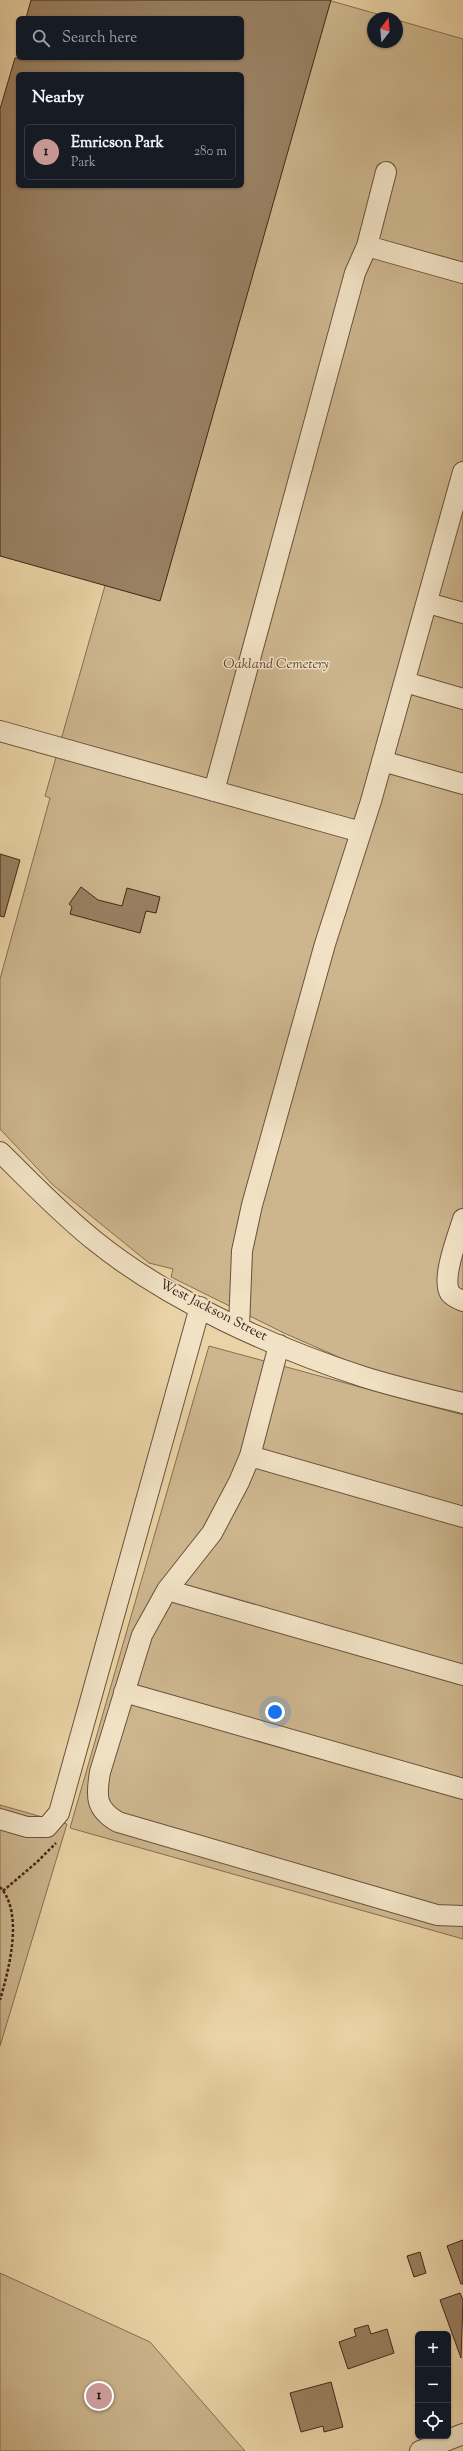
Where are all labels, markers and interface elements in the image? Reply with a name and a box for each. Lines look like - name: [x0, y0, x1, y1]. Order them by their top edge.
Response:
- north arrow: [367, 12, 403, 48]
- search box: [16, 16, 244, 60]
- icon: search: [30, 27, 52, 49]
- text: Search here: [62, 28, 137, 49]
- text: Nearby: [32, 86, 84, 110]
- text: Emricson Park: [71, 133, 164, 154]
- text: 1: [44, 143, 48, 161]
- text: 280 m: [194, 143, 227, 161]
- text: Park: [71, 154, 96, 172]
- park label: Oakland Cemetery: [223, 655, 329, 675]
- street label: West Jackson Street: [156, 1275, 271, 1347]
- your location: [265, 1702, 285, 1722]
- map controls: [415, 2331, 451, 2439]
- button: +: [415, 2331, 451, 2367]
- button: −: [415, 2367, 451, 2403]
- pin: 1: [86, 2381, 112, 2411]
- button: locate: [415, 2403, 451, 2439]

